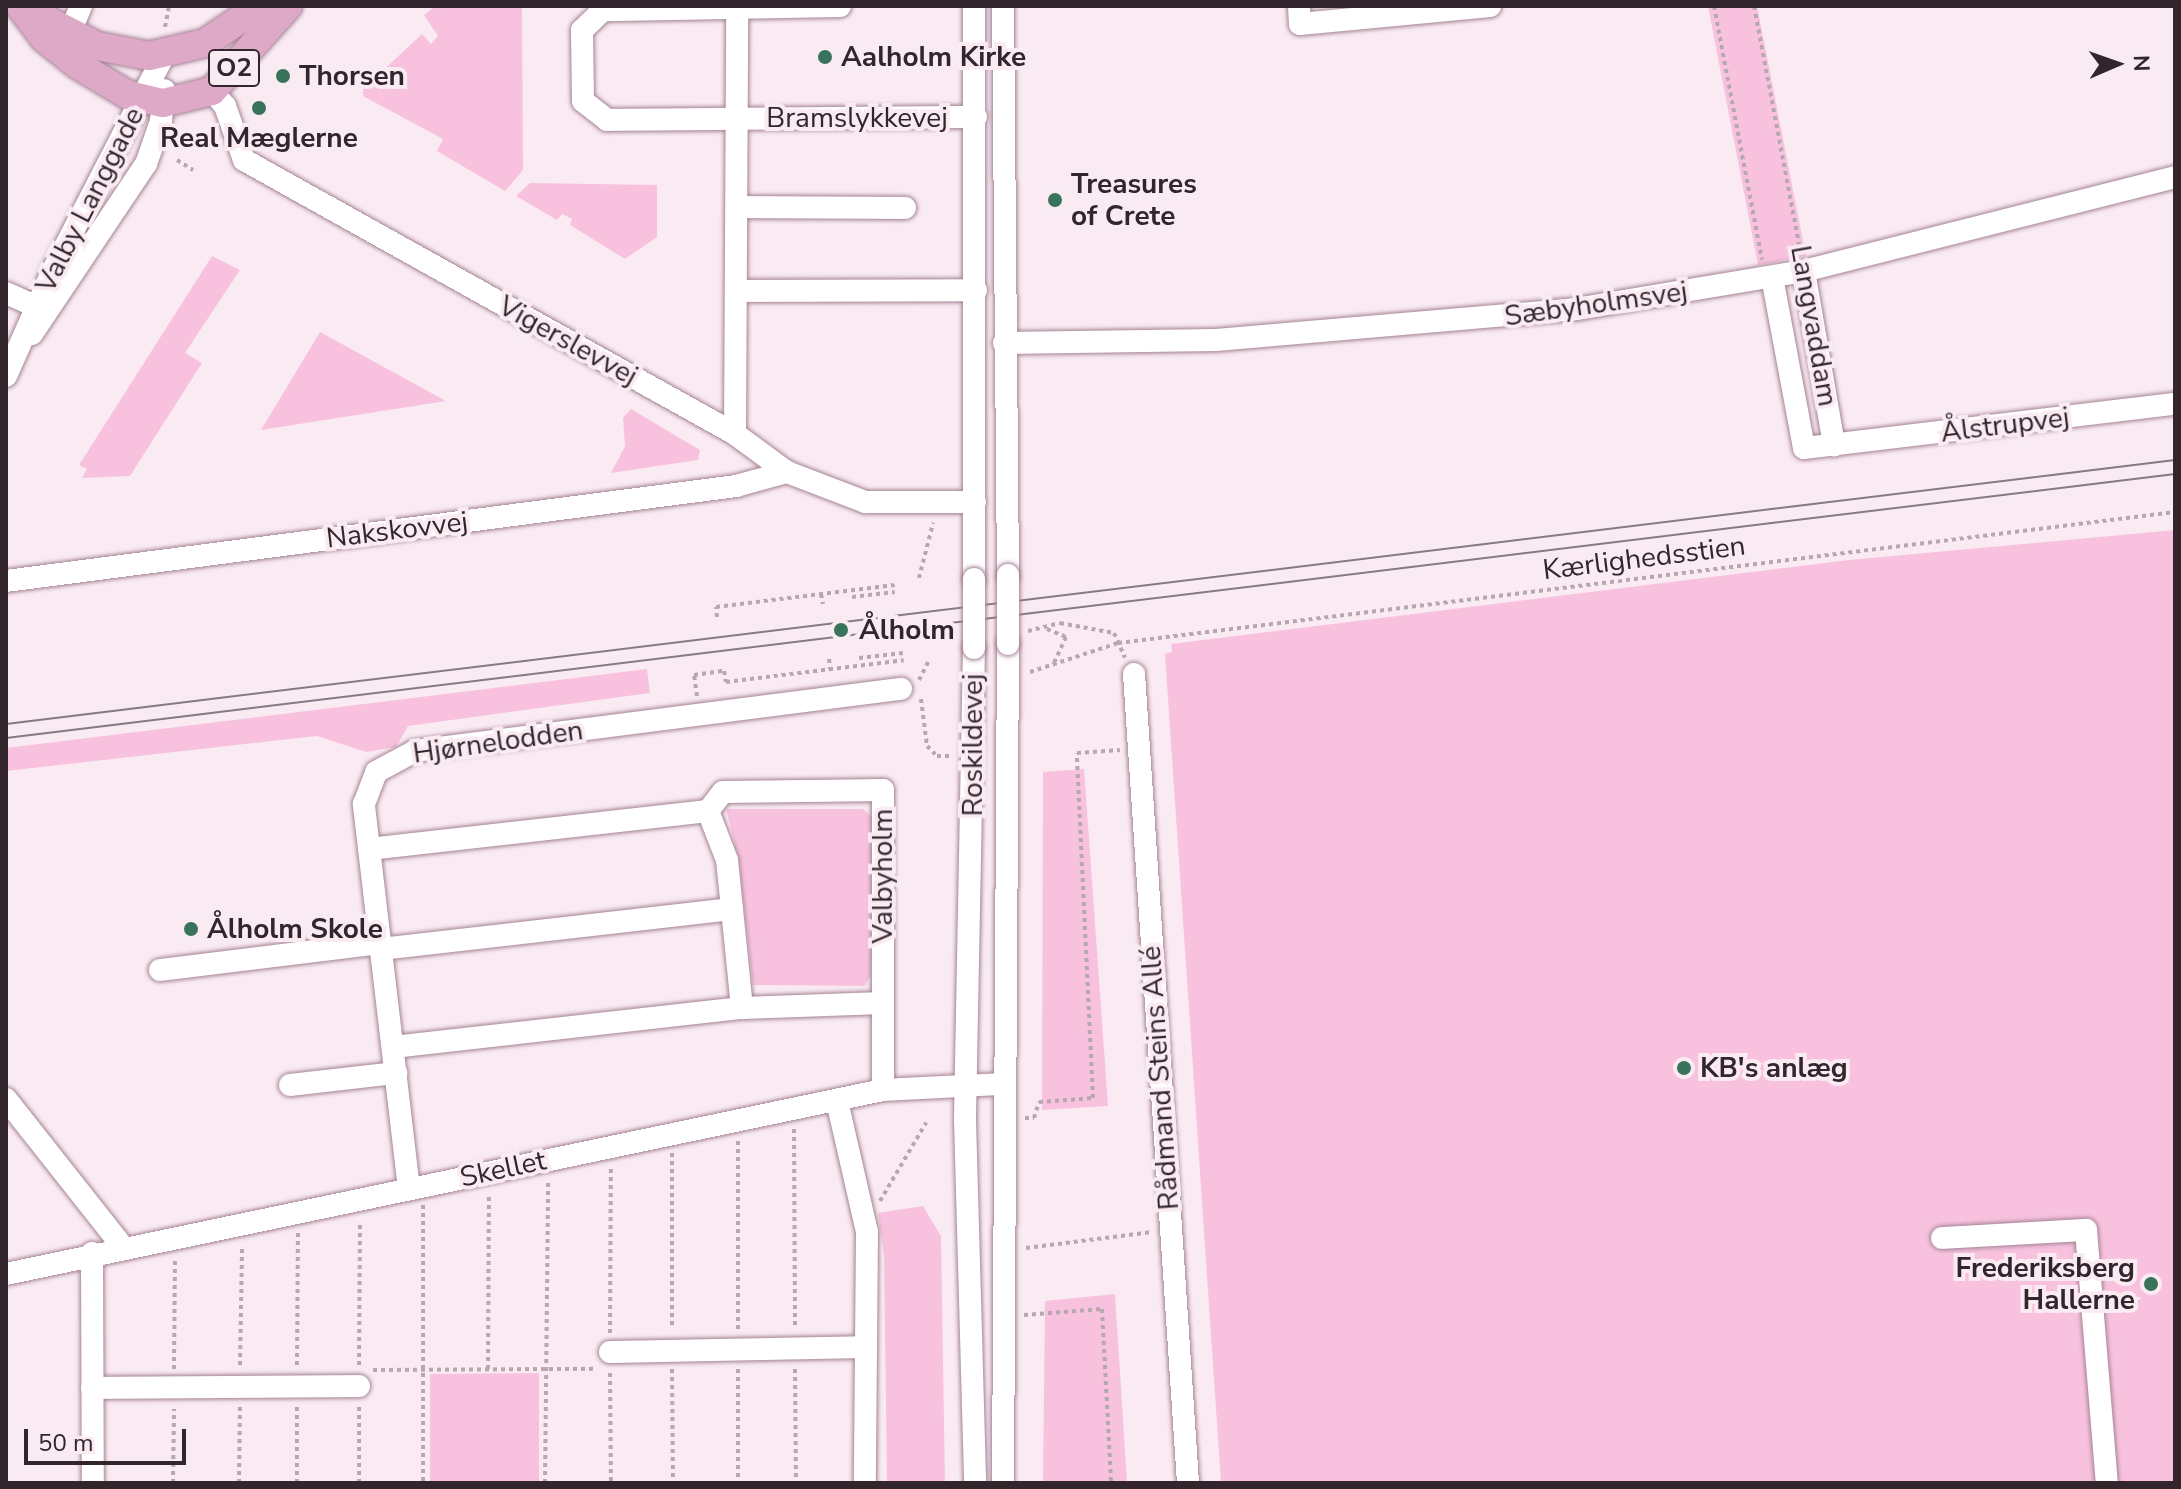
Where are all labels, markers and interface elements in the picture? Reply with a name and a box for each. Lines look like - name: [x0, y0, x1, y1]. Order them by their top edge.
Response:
- north arrow: [2077, 24, 2157, 104]
- place label: Aalholm Kirke: [841, 40, 1026, 74]
- road number: O2: [206, 46, 262, 90]
- marker: Aalholm Kirke: [816, 48, 834, 66]
- text: N: [2126, 54, 2156, 72]
- place label: Thorsen: [299, 59, 405, 93]
- marker: Thorsen: [274, 67, 292, 85]
- marker: Real Mæglerne: [250, 99, 268, 117]
- street label: Bramslykkevej: [766, 101, 948, 135]
- street label: Valby Langgade: [29, 102, 151, 298]
- place label: Real Mæglerne: [160, 121, 358, 155]
- place label: Treasures of Crete: [1071, 167, 1197, 233]
- marker: Treasures of Crete: [1046, 191, 1064, 209]
- street label: Langvaddam: [1783, 243, 1845, 409]
- street label: Sæbyholmsvej: [1502, 275, 1690, 333]
- street label: Vigerslevvej: [493, 289, 643, 393]
- street label: Ålstrupvej: [1939, 400, 2071, 450]
- street label: Nakskovvej: [324, 505, 470, 555]
- street label: Kærlighedsstien: [1541, 529, 1747, 587]
- place label: Ålholm: [859, 613, 955, 647]
- marker: Ålholm: [830, 619, 852, 641]
- street label: Roskildevej: [956, 674, 990, 816]
- street label: Hjørnelodden: [411, 713, 585, 771]
- street label: Valbyholm: [866, 808, 900, 944]
- place label: Ålholm Skole: [207, 912, 383, 946]
- marker: Ålholm Skole: [182, 920, 200, 938]
- street label: Rådmand Steins Allé: [1134, 945, 1186, 1211]
- place label: KB's anlæg: [1700, 1051, 1848, 1085]
- marker: KB's anlæg: [1675, 1059, 1693, 1077]
- street label: Skellet: [457, 1144, 549, 1194]
- place label: Frederiksberg Hallerne: [1955, 1251, 2135, 1317]
- marker: Frederiksberg Hallerne: [2142, 1275, 2160, 1293]
- scale bar: [28, 1413, 190, 1463]
- text: 50 m: [38, 1427, 94, 1459]

